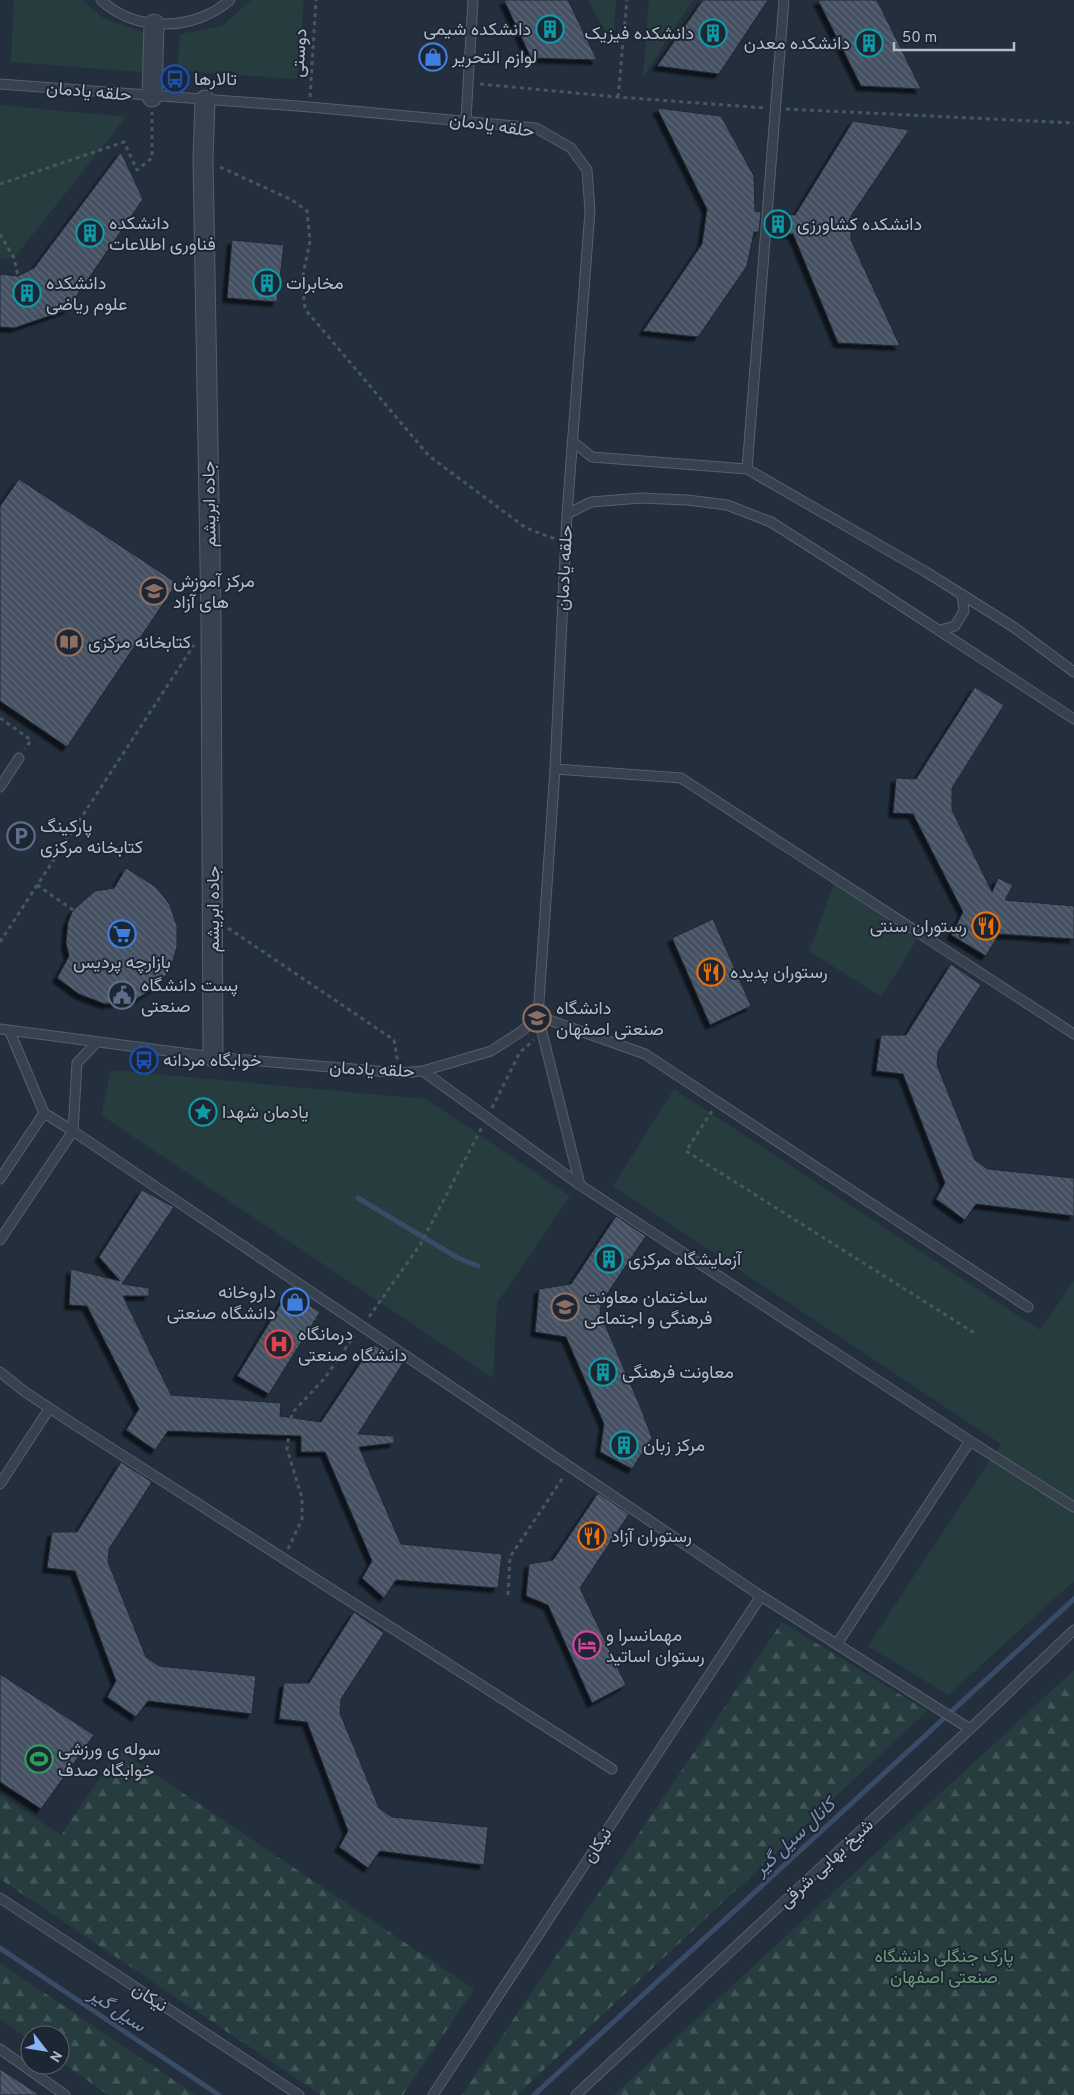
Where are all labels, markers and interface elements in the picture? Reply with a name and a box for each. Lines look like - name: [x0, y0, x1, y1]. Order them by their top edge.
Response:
- building icon: دانشکده شیمی: [535, 14, 565, 44]
- building icon: دانشکده فیزیک: [698, 18, 728, 48]
- place label: دانشکده شیمی: [424, 19, 531, 42]
- scale bar: [894, 20, 1014, 52]
- place label: دانشکده فیزیک: [585, 23, 694, 46]
- street label: دوستی: [287, 28, 314, 78]
- building icon: دانشکده معدن: [854, 28, 884, 58]
- text: 50 m: [902, 29, 937, 48]
- place label: دانشکده معدن: [744, 33, 850, 56]
- shop icon: لوازم التحریر: [418, 42, 448, 72]
- place label: لوازم التحریر: [451, 47, 537, 70]
- bus stop icon: تالارها: [160, 64, 190, 94]
- place label: تالارها: [194, 69, 237, 92]
- street label: حلقه یادمان: [45, 77, 133, 108]
- street label: حلقه یادمان: [448, 109, 536, 144]
- building icon: دانشکده کشاورزی: [763, 209, 793, 239]
- place label: دانشکده فناوری اطلاعات: [109, 213, 216, 257]
- place label: دانشکده کشاورزی: [797, 214, 922, 237]
- building icon: دانشکده فناوری اطلاعات: [75, 218, 105, 248]
- building icon: مخابرات: [252, 268, 282, 298]
- place label: دانشکده علوم ریاضی: [46, 273, 127, 317]
- place label: مخابرات: [286, 273, 344, 296]
- building icon: دانشکده علوم ریاضی: [12, 278, 42, 308]
- street label: جاده ابریشم: [198, 460, 223, 547]
- street label: حلقه یادمان: [552, 525, 579, 611]
- place label: مرکز آموزش های آزاد: [173, 571, 255, 615]
- school or university icon: مرکز آموزش های آزاد: [139, 576, 169, 606]
- library icon: کتابخانه مرکزی: [54, 627, 84, 657]
- place label: کتابخانه مرکزی: [88, 632, 191, 655]
- place label: پارکینگ کتابخانه مرکزی: [40, 816, 143, 860]
- parking icon: پارکینگ کتابخانه مرکزی: [6, 821, 36, 851]
- street label: جاده ابریشم: [203, 866, 226, 952]
- restaurant icon: رستوران سنتی: [971, 911, 1001, 941]
- place label: رستوران سنتی: [870, 916, 967, 939]
- supermarket icon: بازارچه پردیس: [107, 919, 137, 949]
- place label: بازارچه پردیس: [73, 952, 171, 975]
- restaurant icon: رستوران پدیده: [696, 957, 726, 987]
- place label: رستوران پدیده: [730, 962, 828, 985]
- place label: پست دانشگاه صنعتی: [141, 975, 238, 1019]
- public building icon: پست دانشگاه صنعتی: [107, 980, 137, 1010]
- place label: دانشگاه صنعتی اصفهان: [556, 998, 664, 1042]
- school or university icon: دانشگاه صنعتی اصفهان: [522, 1003, 552, 1033]
- bus stop icon: خوابگاه مردانه: [129, 1045, 159, 1075]
- place label: خوابگاه مردانه: [163, 1050, 261, 1073]
- street label: حلقه یادمان: [329, 1057, 415, 1084]
- place icon: یادمان شهدا: [188, 1097, 218, 1127]
- place label: یادمان شهدا: [222, 1102, 309, 1125]
- building icon: آزمایشگاه مرکزی: [594, 1244, 624, 1274]
- place label: آزمایشگاه مرکزی: [628, 1249, 743, 1272]
- place label: داروخانه دانشگاه صنعتی: [167, 1282, 276, 1326]
- shop icon: داروخانه دانشگاه صنعتی: [280, 1287, 310, 1317]
- place label: ساختمان معاونت فرهنگی و اجتماعی: [584, 1287, 712, 1331]
- school or university icon: ساختمان معاونت فرهنگی و اجتماعی: [550, 1292, 580, 1322]
- place label: درمانگاه دانشگاه صنعتی: [298, 1324, 407, 1368]
- hospital icon: درمانگاه دانشگاه صنعتی: [264, 1329, 294, 1359]
- building icon: معاونت فرهنگی: [588, 1357, 618, 1387]
- place label: معاونت فرهنگی: [622, 1362, 734, 1385]
- building icon: مرکز زبان: [609, 1430, 639, 1460]
- place label: مرکز زبان: [643, 1435, 705, 1458]
- restaurant icon: رستوران آزاد: [577, 1521, 607, 1551]
- place label: رستوران آزاد: [611, 1526, 692, 1549]
- place label: مهمانسرا و رستوان اساتید: [606, 1625, 705, 1669]
- hotel icon: مهمانسرا و رستوان اساتید: [572, 1630, 602, 1660]
- place label: سوله ی ورزشی خوابگاه صدف: [58, 1739, 160, 1783]
- sports icon: سوله ی ورزشی خوابگاه صدف: [24, 1744, 54, 1774]
- water label: کانال سیل گیر: [749, 1791, 844, 1882]
- street label: شیخ بهایی شرقی: [775, 1814, 879, 1914]
- street label: نیکان: [578, 1824, 618, 1868]
- park label: پارک جنگلی دانشگاه صنعتی اصفهان: [874, 1946, 1014, 1990]
- street label: نیکان: [127, 1978, 171, 2018]
- water label: سیل گیر: [83, 1983, 151, 2039]
- north arrow: [20, 2025, 70, 2075]
- text: N: [45, 2047, 65, 2065]

